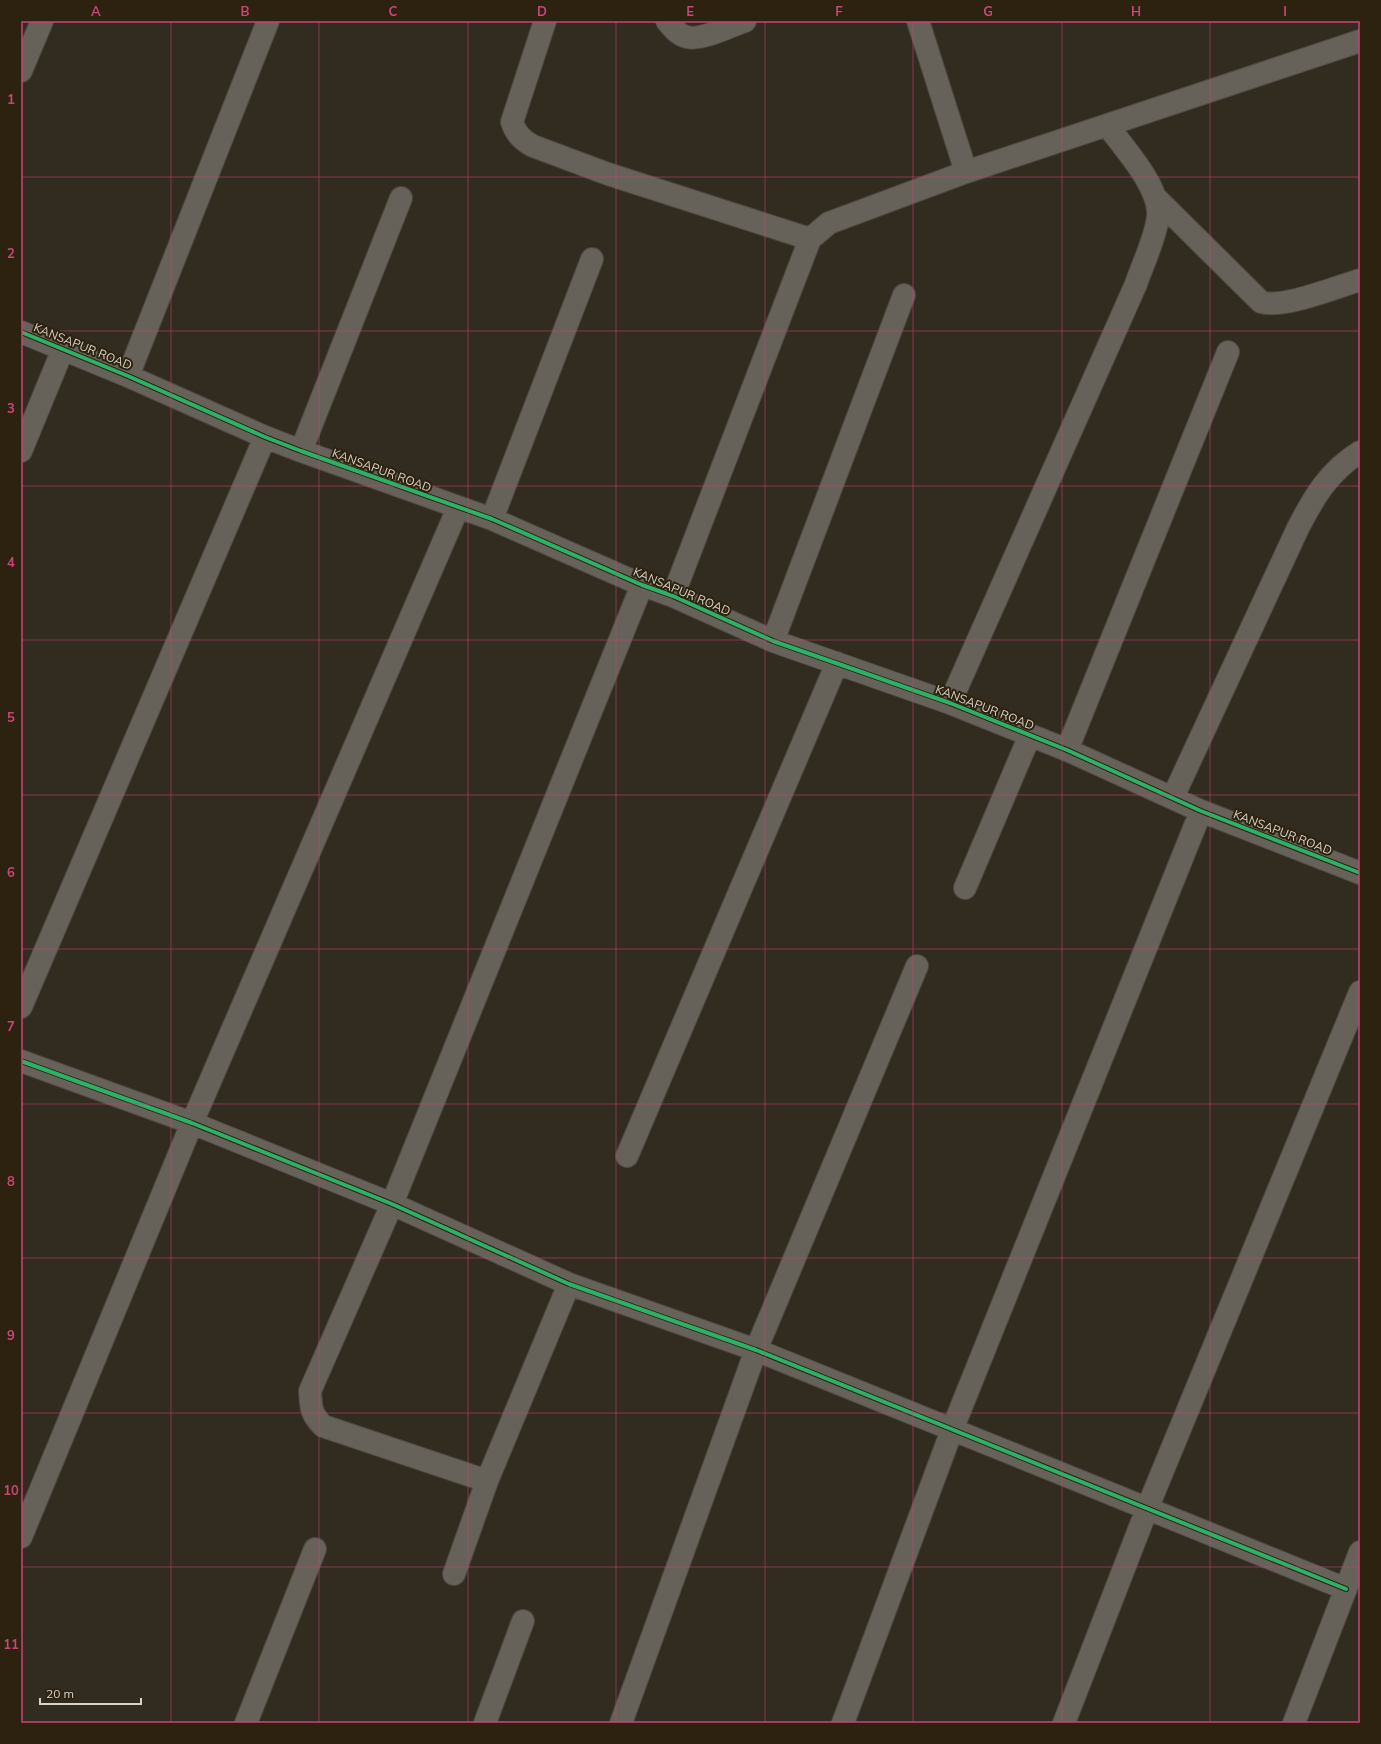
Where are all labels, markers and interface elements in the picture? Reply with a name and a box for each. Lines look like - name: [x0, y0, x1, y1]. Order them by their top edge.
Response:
- text: A: [91, 3, 101, 19]
- text: B: [241, 3, 250, 19]
- text: C: [389, 3, 398, 19]
- text: D: [537, 3, 547, 19]
- text: E: [686, 3, 694, 19]
- text: F: [835, 3, 843, 19]
- text: G: [983, 3, 993, 19]
- text: H: [1131, 3, 1141, 19]
- text: I: [1283, 3, 1287, 19]
- text: 1: [7, 91, 15, 107]
- text: 2: [7, 245, 15, 261]
- street label: KANSAPUR ROAD: [32, 319, 134, 373]
- text: 3: [7, 400, 15, 416]
- street label: KANSAPUR ROAD: [330, 445, 434, 495]
- text: 4: [7, 554, 15, 570]
- street label: KANSAPUR ROAD: [631, 564, 733, 618]
- street label: KANSAPUR ROAD: [934, 681, 1036, 733]
- text: 5: [7, 709, 15, 725]
- street label: KANSAPUR ROAD: [1232, 806, 1334, 858]
- text: 6: [7, 864, 15, 880]
- text: 7: [7, 1018, 15, 1034]
- text: 8: [7, 1173, 15, 1189]
- text: 9: [7, 1327, 15, 1343]
- text: 10: [3, 1482, 19, 1498]
- text: 11: [3, 1636, 19, 1652]
- scale bar: [40, 1680, 141, 1706]
- text: 20 m: [46, 1686, 74, 1701]

